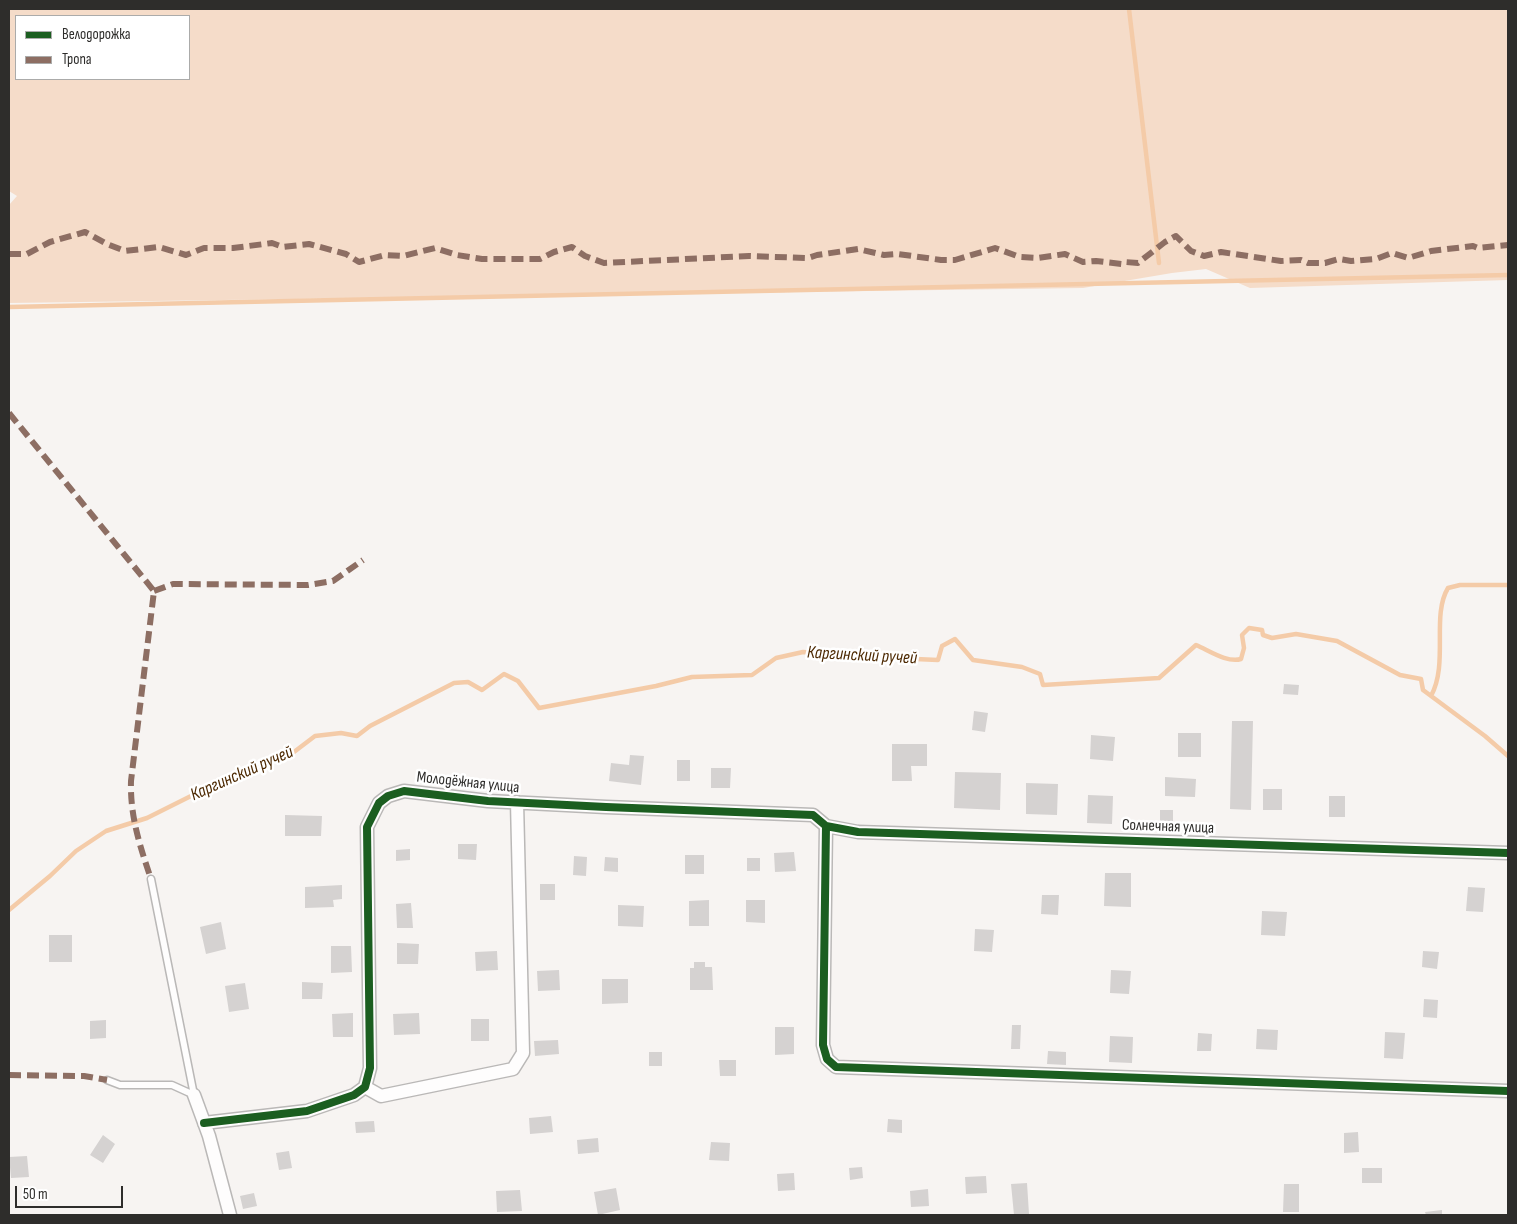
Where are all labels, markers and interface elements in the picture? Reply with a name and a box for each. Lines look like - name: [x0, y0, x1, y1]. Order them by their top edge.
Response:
- legend: [15, 15, 190, 80]
- text: Велодорожка: [62, 25, 131, 44]
- text: Тропа: [62, 50, 92, 69]
- water label: Каргинский ручей: [806, 642, 918, 670]
- water label: Каргинский ручей: [187, 742, 297, 806]
- street label: Молодёжная улица: [416, 768, 520, 798]
- street label: Солнечная улица: [1122, 816, 1214, 838]
- scale bar: [18, 1176, 125, 1208]
- text: 50 m: [23, 1185, 48, 1204]

